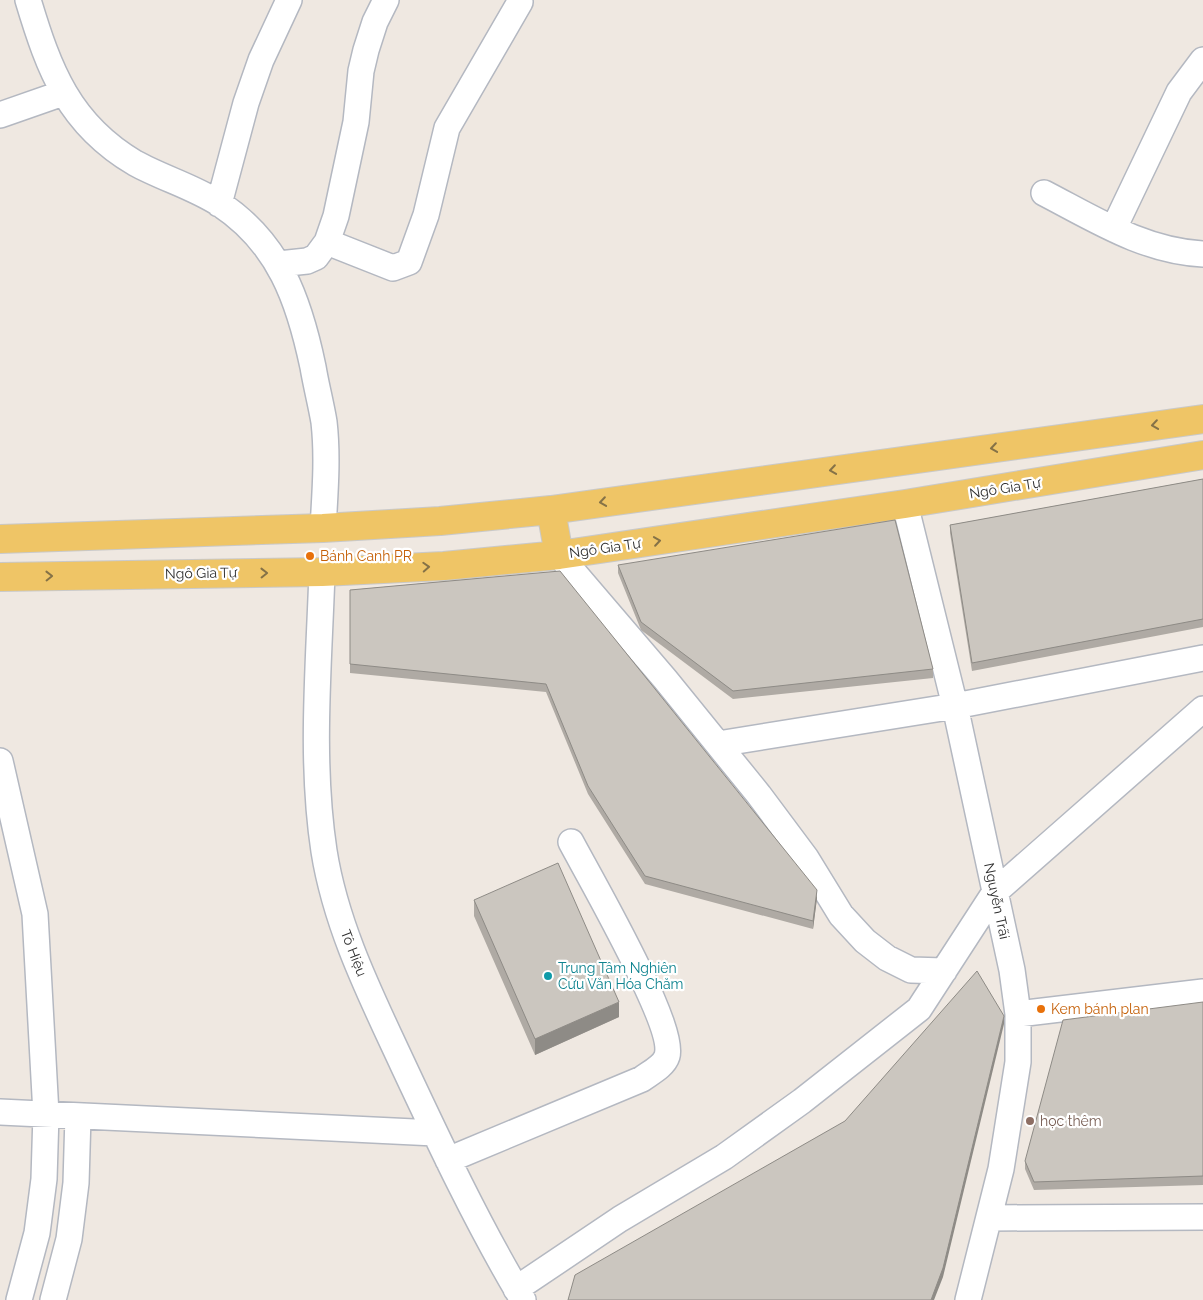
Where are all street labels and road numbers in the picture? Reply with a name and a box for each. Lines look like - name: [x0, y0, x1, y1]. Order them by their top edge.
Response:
- street label: Ngô Gia Tự: [968, 474, 1042, 502]
- street label: Ngô Gia Tự: [568, 535, 642, 561]
- street label: Ngô Gia Tự: [165, 564, 238, 582]
- street label: Nguyễn Trãi: [981, 861, 1013, 941]
- street label: Tô Hiệu: [338, 927, 370, 979]

